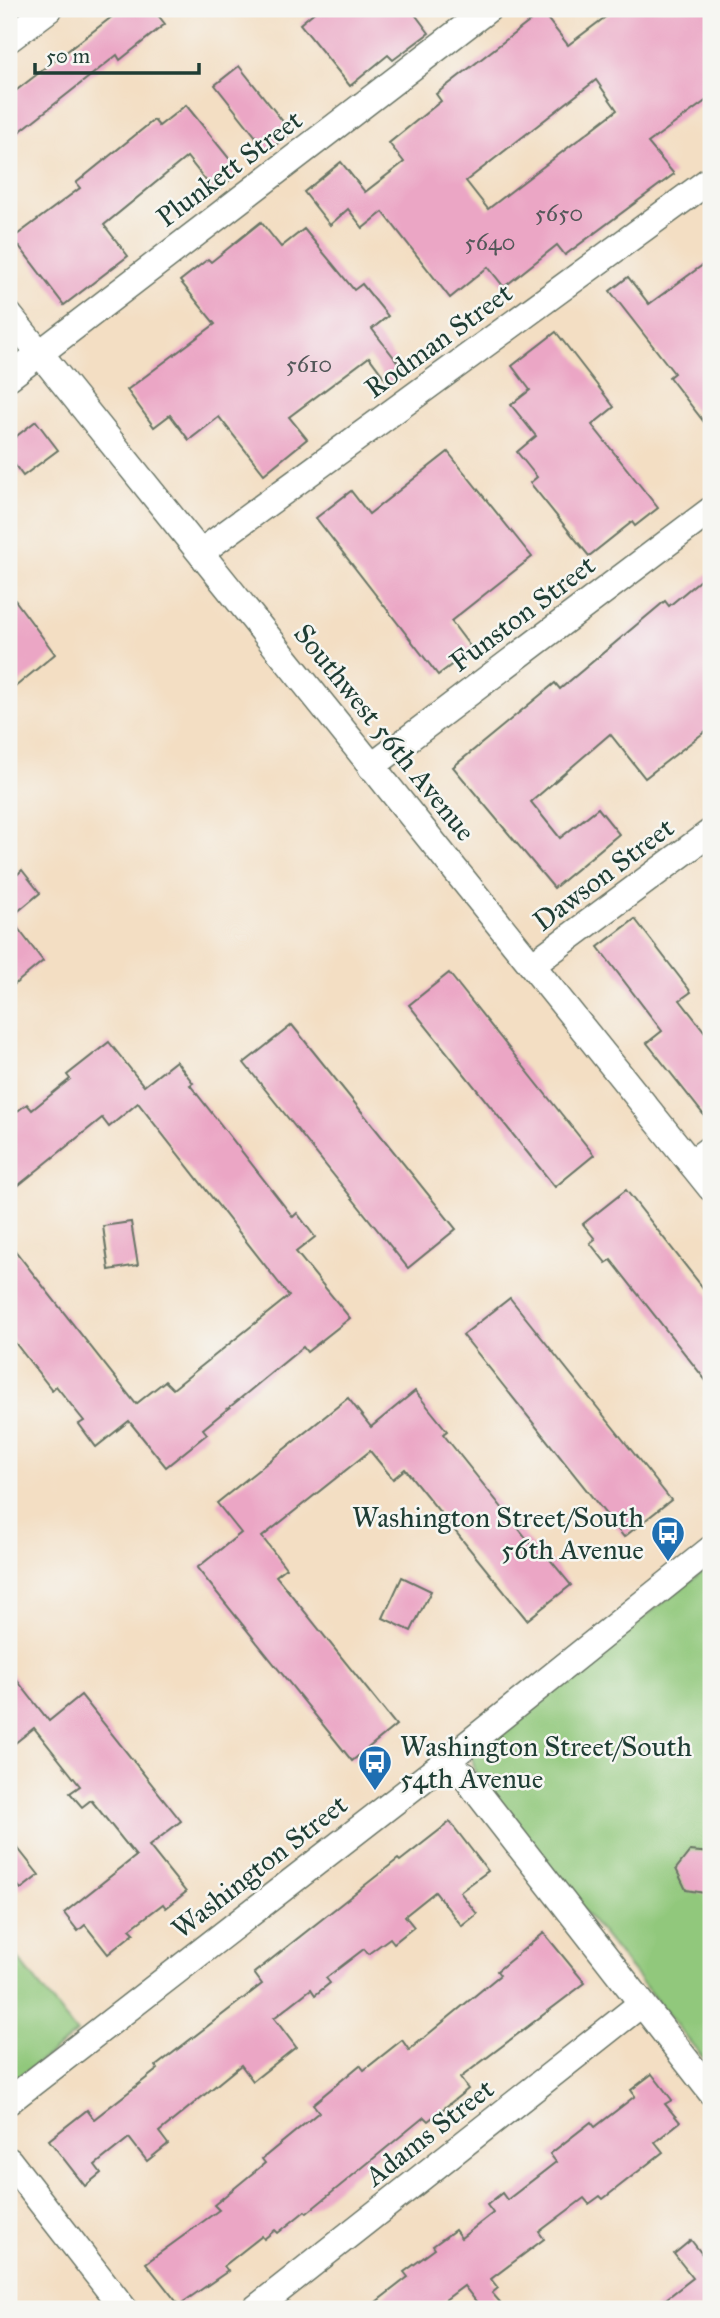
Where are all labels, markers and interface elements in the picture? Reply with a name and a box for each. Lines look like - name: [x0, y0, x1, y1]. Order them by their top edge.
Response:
- scale bar: [35, 32, 200, 76]
- text: 50 m: [46, 43, 91, 69]
- street label: Plunkett Street: [150, 102, 309, 235]
- house number: 5650: [535, 198, 583, 228]
- house number: 5640: [465, 227, 515, 257]
- street label: Rodman Street: [358, 275, 519, 406]
- house number: 5610: [286, 349, 332, 379]
- street label: Funston Street: [443, 547, 602, 680]
- street label: Southwest 56th Avenue: [286, 617, 483, 848]
- street label: Dawson Street: [526, 810, 681, 939]
- place label: Washington Street/South 56th Avenue: [352, 1500, 644, 1567]
- bus stop icon: Washington Street/South 56th Avenue: [649, 1514, 687, 1563]
- place label: Washington Street/South 54th Avenue: [400, 1729, 693, 1796]
- bus stop icon: Washington Street/South 54th Avenue: [356, 1743, 394, 1792]
- street label: Washington Street: [164, 1787, 354, 1946]
- street label: Adams Street: [357, 2071, 501, 2194]

